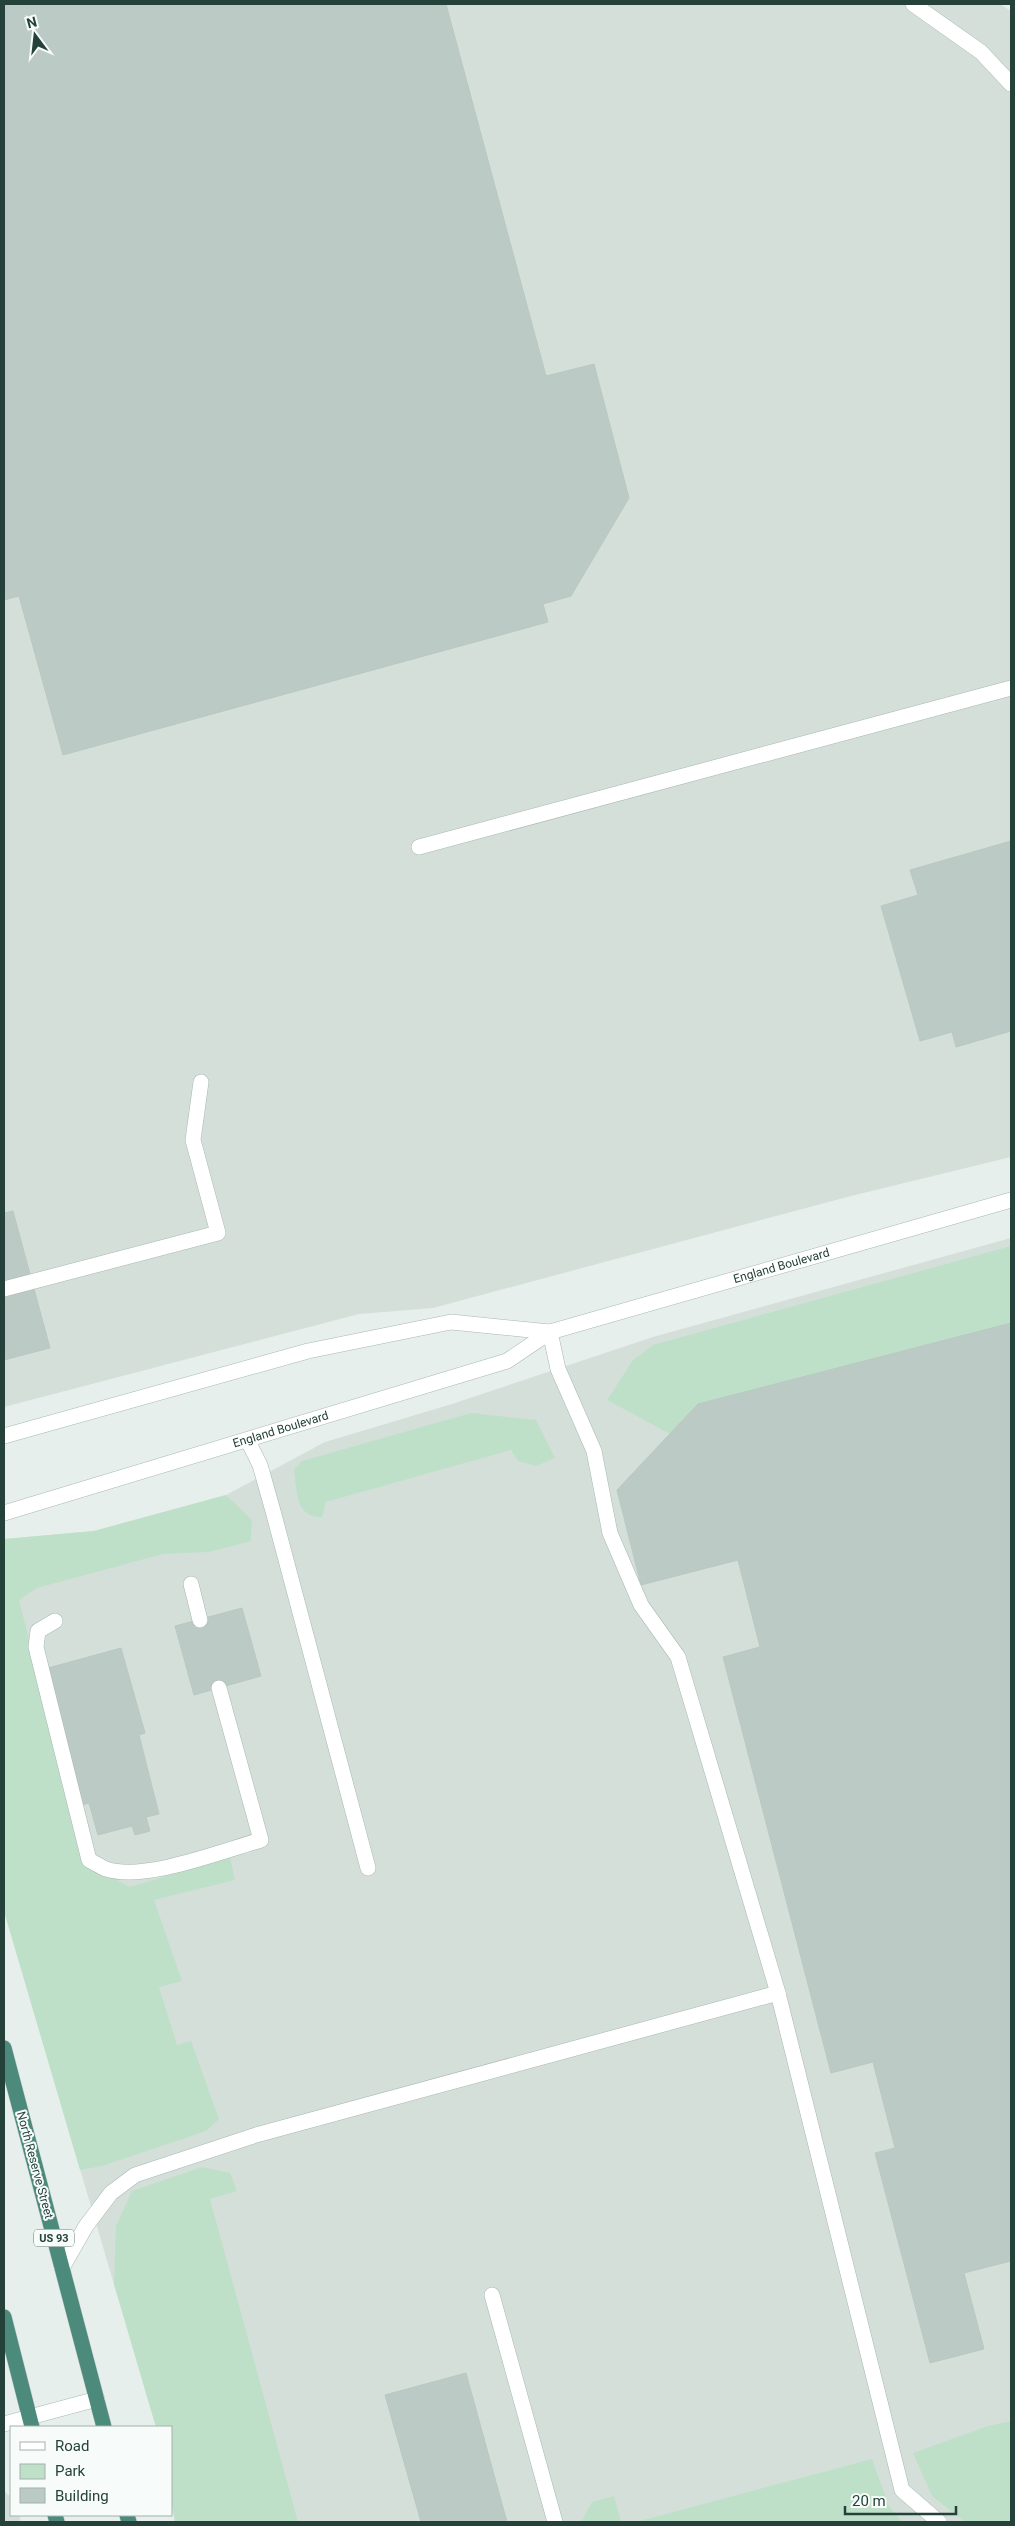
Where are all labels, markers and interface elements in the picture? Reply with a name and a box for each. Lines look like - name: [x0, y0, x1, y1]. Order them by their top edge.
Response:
- north arrow: [10, 10, 60, 60]
- text: N: [25, 13, 38, 31]
- street label: England Boulevard: [732, 1245, 831, 1286]
- street label: England Boulevard: [231, 1408, 330, 1450]
- street label: North Reserve Street: [14, 2110, 56, 2220]
- road number: US 93: [34, 2230, 74, 2246]
- legend: [10, 2426, 172, 2516]
- text: Road: [55, 2437, 89, 2455]
- text: Park: [55, 2462, 86, 2480]
- scale bar: [845, 2484, 956, 2516]
- text: Building: [55, 2487, 109, 2505]
- text: 20 m: [852, 2492, 886, 2510]

